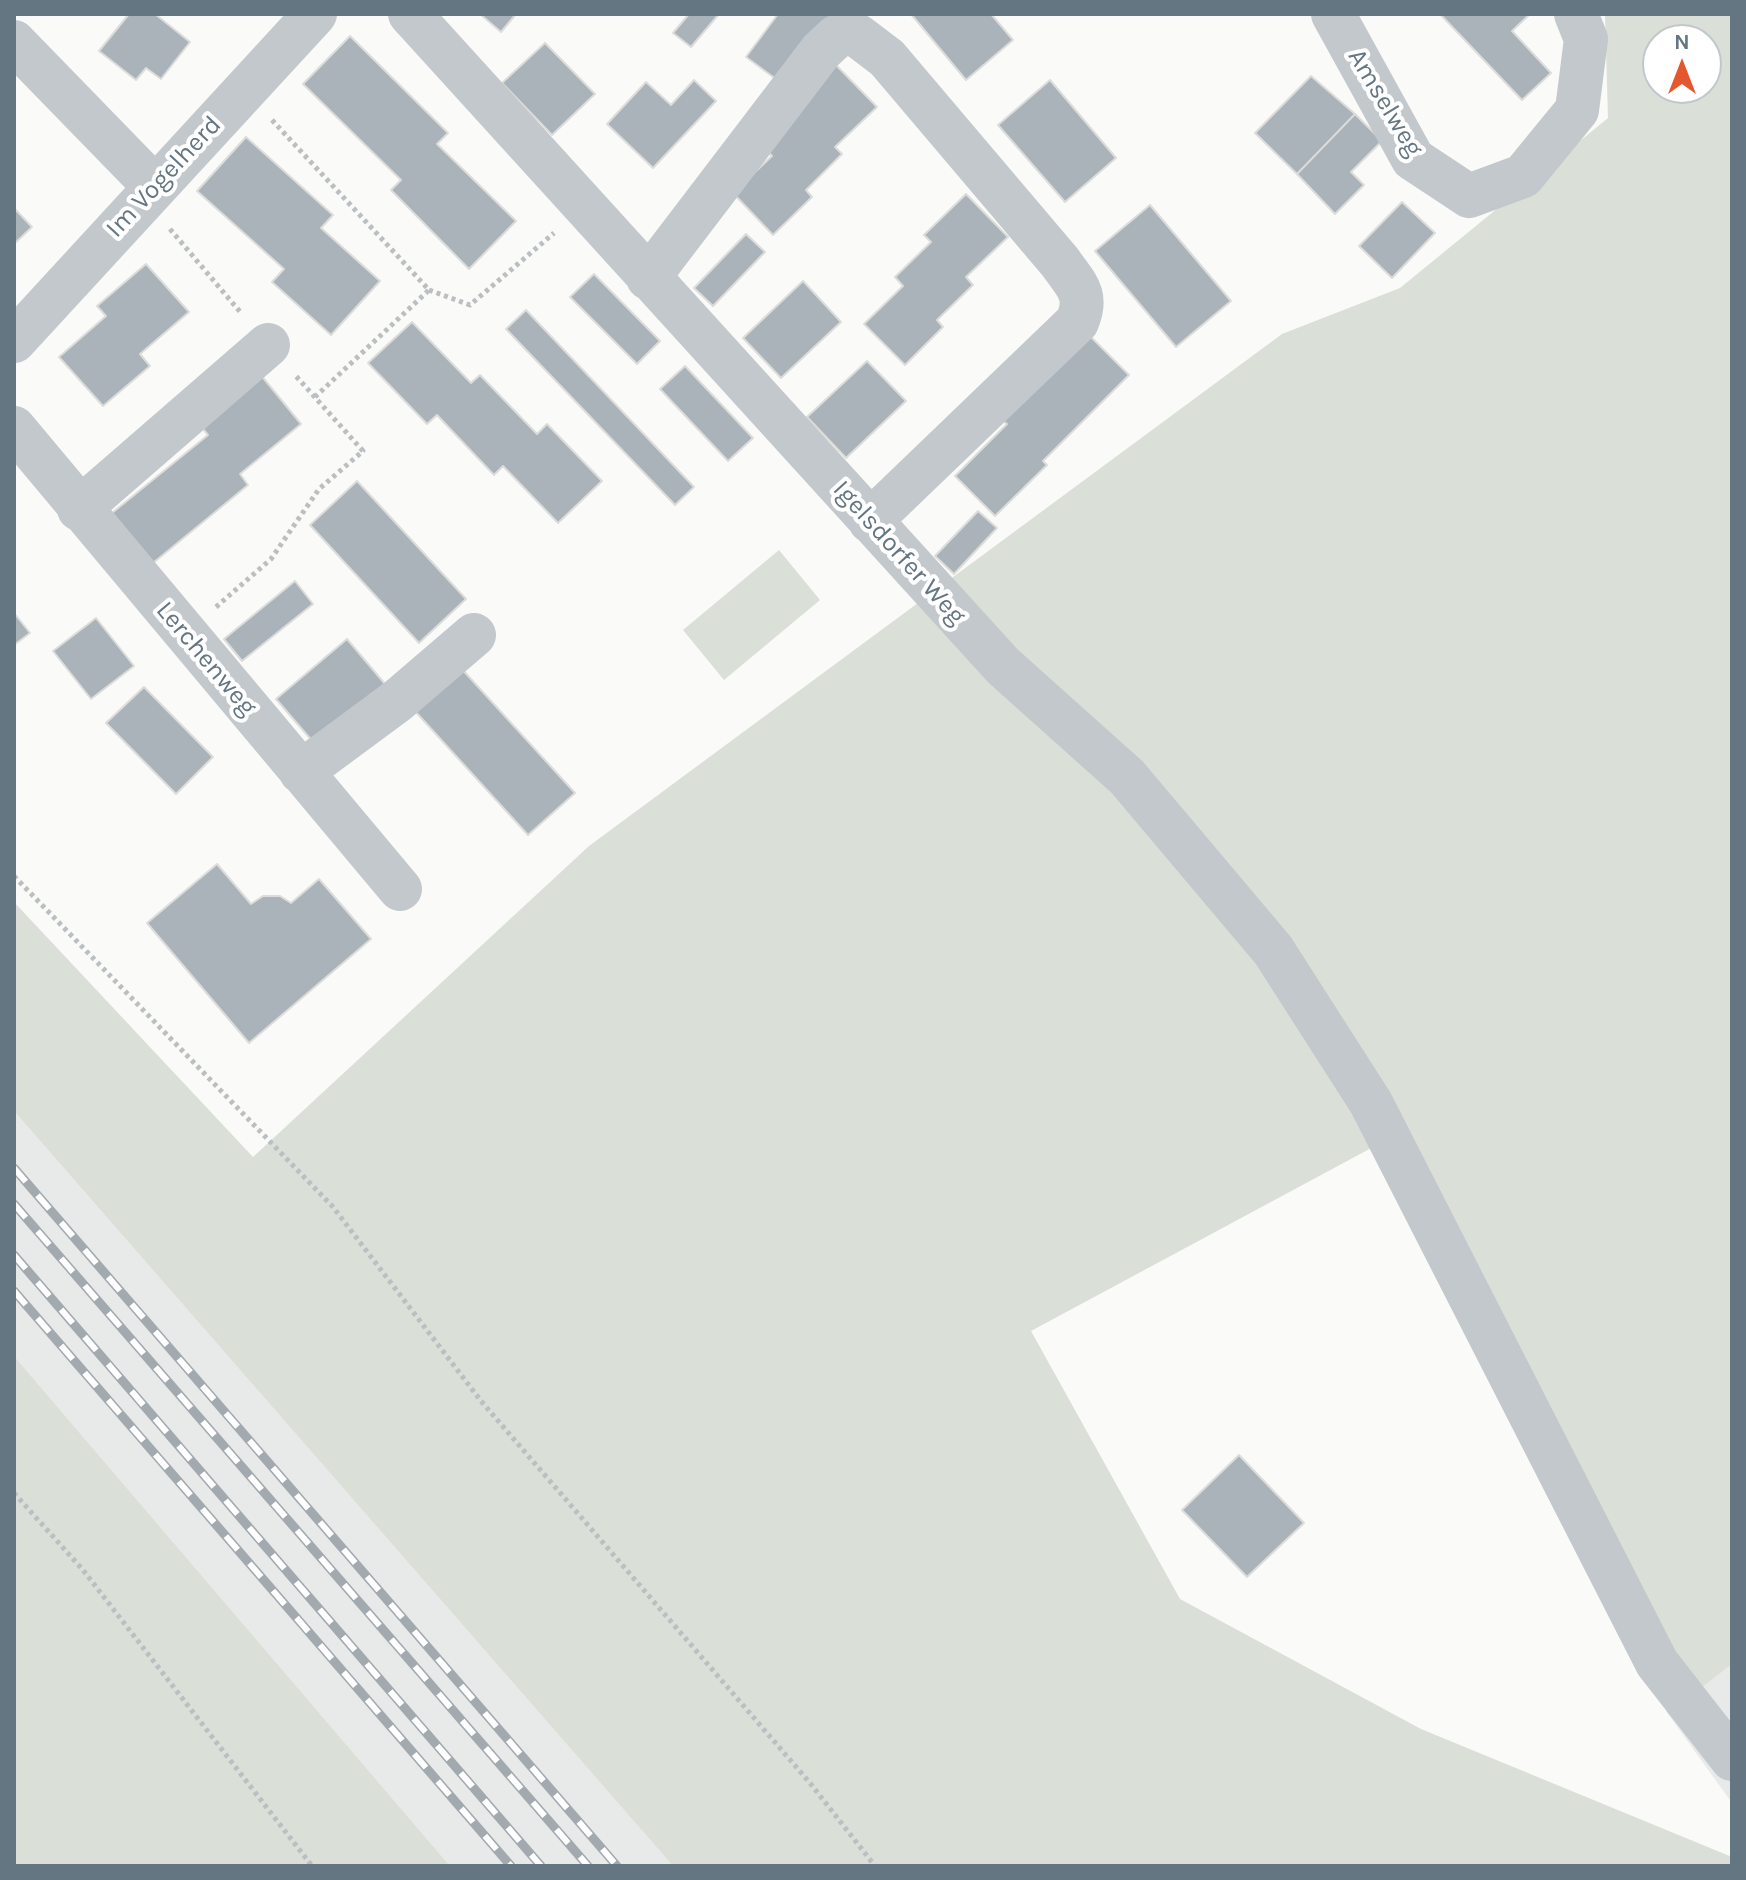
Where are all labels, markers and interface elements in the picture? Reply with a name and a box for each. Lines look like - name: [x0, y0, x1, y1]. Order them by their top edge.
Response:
- north arrow: [1642, 24, 1722, 104]
- text: N: [1674, 29, 1690, 55]
- street label: Amselweg: [1341, 43, 1429, 163]
- street label: Im Vogelherd: [100, 110, 228, 244]
- street label: Igelsdorfer Weg: [826, 474, 972, 632]
- street label: Lerchenweg: [149, 595, 263, 723]

